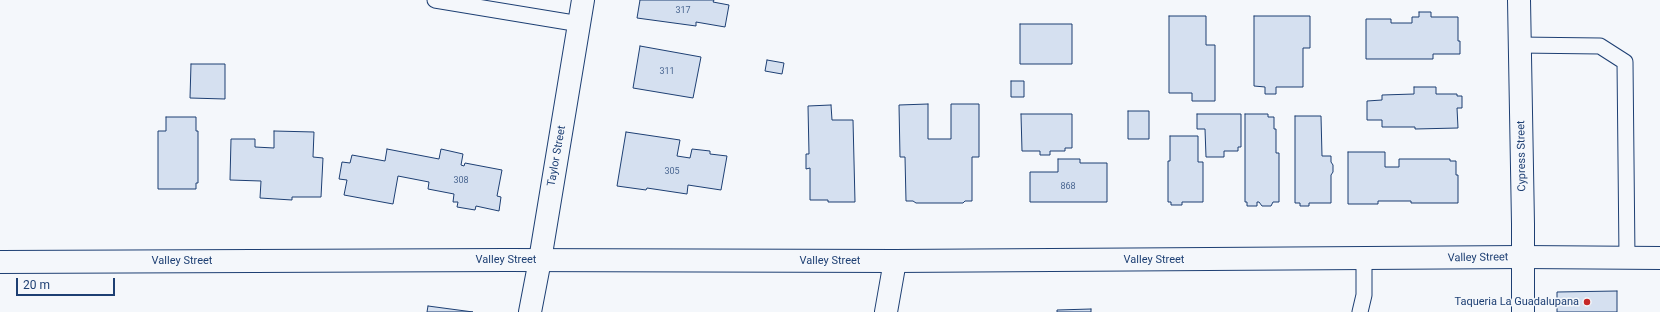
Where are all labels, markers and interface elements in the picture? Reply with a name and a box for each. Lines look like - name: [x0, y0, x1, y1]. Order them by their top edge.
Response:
- house number: 317: [675, 6, 691, 16]
- house number: 311: [659, 67, 675, 77]
- street label: Cypress Street: [1515, 120, 1529, 192]
- street label: Taylor Street: [545, 125, 569, 187]
- house number: 305: [664, 167, 680, 177]
- house number: 308: [453, 176, 469, 186]
- house number: 868: [1060, 182, 1076, 192]
- street label: Valley Street: [1447, 251, 1509, 265]
- street label: Valley Street: [476, 253, 536, 267]
- street label: Valley Street: [1124, 253, 1184, 267]
- street label: Valley Street: [152, 254, 212, 268]
- street label: Valley Street: [800, 254, 860, 268]
- scale bar: [18, 270, 117, 296]
- text: 20 m: [23, 278, 50, 292]
- place label: Taqueria La Guadalupana: [1454, 295, 1579, 309]
- marker: Taqueria La Guadalupana: [1582, 297, 1592, 307]

